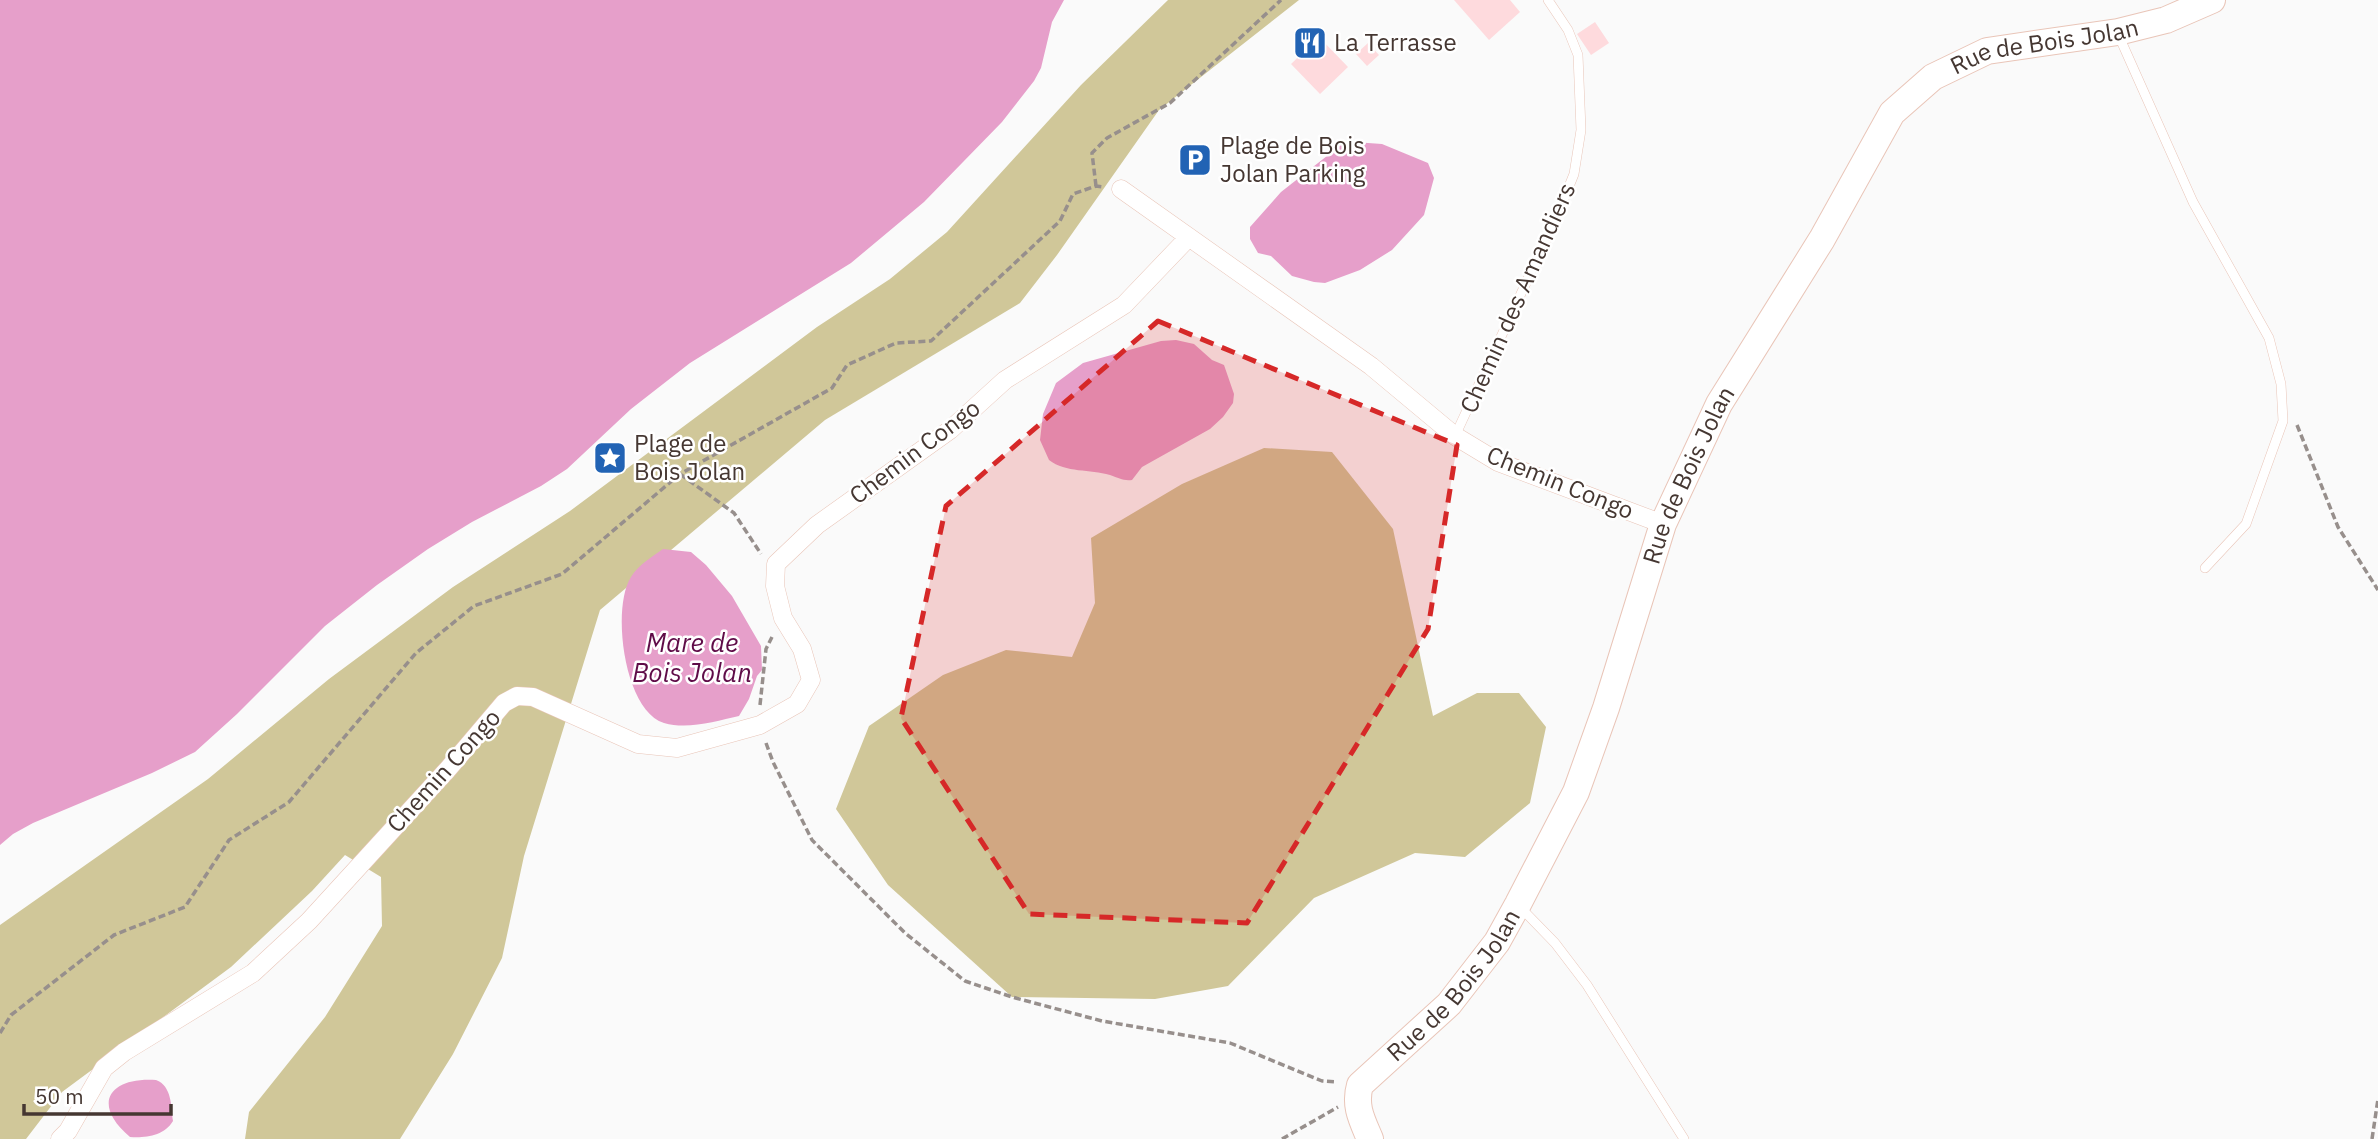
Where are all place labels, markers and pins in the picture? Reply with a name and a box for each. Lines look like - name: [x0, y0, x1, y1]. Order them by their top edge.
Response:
- restaurant icon: La Terrasse: [1291, 24, 1329, 62]
- place label: La Terrasse: [1334, 26, 1457, 58]
- place label: Plage de Bois Jolan Parking: [1220, 129, 1366, 189]
- parking icon: Plage de Bois Jolan Parking: [1176, 141, 1214, 179]
- place label: Plage de Bois Jolan: [634, 427, 745, 487]
- place icon: Plage de Bois Jolan: [591, 439, 629, 477]

